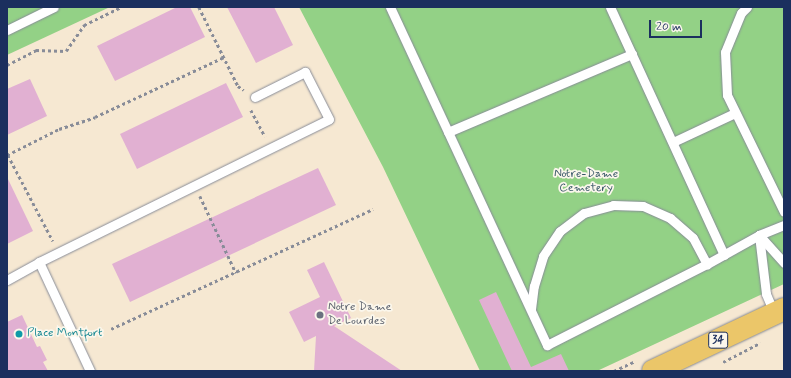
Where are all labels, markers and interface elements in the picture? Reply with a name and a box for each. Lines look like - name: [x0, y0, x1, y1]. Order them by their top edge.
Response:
- scale bar: [651, 12, 704, 38]
- text: 20 m: [656, 19, 682, 35]
- park label: Notre-Dame Cemetery: [554, 168, 618, 196]
- place label: Notre Dame De Lourdes: [328, 301, 390, 329]
- marker: Notre Dame De Lourdes: [315, 310, 325, 320]
- place label: Place Montfort: [27, 327, 103, 341]
- marker: Place Montfort: [14, 329, 24, 339]
- road number: 34: [708, 331, 728, 349]

